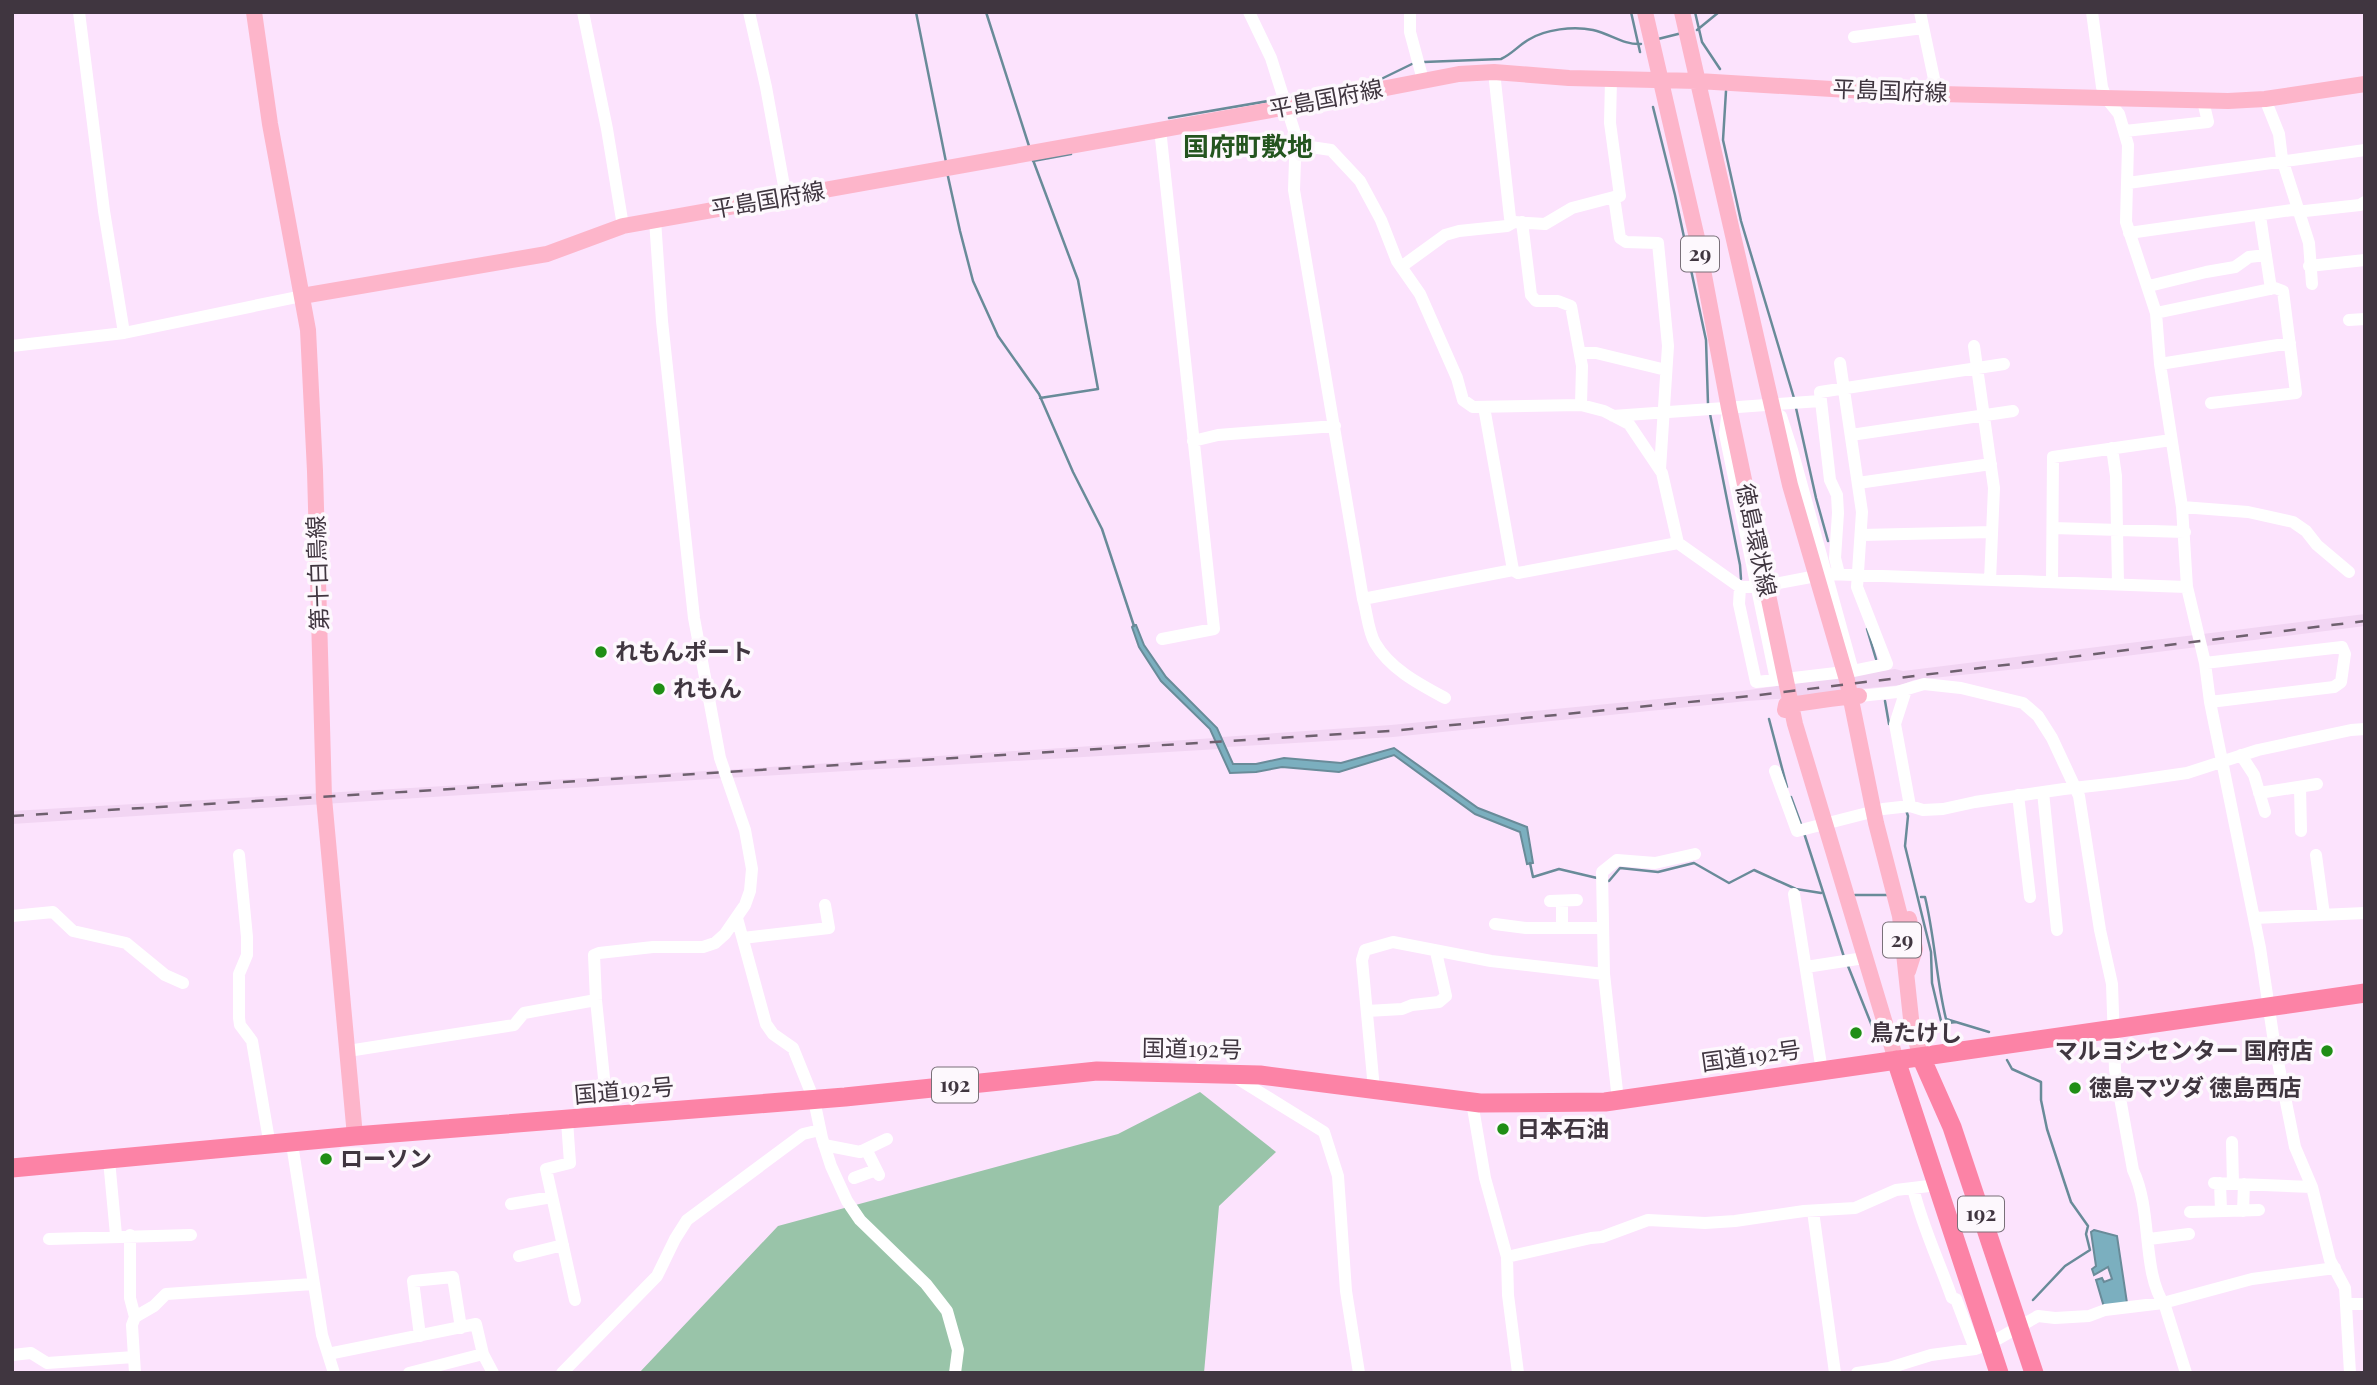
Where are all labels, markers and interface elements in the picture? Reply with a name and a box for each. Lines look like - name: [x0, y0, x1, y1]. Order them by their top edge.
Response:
- street label: 平島国府線: [1266, 71, 1385, 124]
- street label: 平島国府線: [1832, 72, 1948, 107]
- district label: 国府町敷地: [1183, 128, 1313, 163]
- street label: 平島国府線: [708, 173, 827, 224]
- road number: 29: [1681, 236, 1719, 272]
- street label: 徳島環状線: [1730, 480, 1785, 599]
- street label: 第十白鳥線: [299, 515, 334, 631]
- place label: れもんポート: [615, 635, 753, 666]
- marker: れもんポート: [593, 644, 609, 660]
- place label: れもん: [673, 672, 742, 703]
- marker: れもん: [651, 681, 667, 697]
- road number: 29: [1883, 922, 1921, 958]
- place label: 鳥たけし: [1870, 1016, 1962, 1047]
- marker: 鳥たけし: [1848, 1025, 1864, 1041]
- street label: 国道192号: [1142, 1031, 1242, 1064]
- street label: 国道192号: [1699, 1032, 1803, 1077]
- place label: マルヨシセンター 国府店: [2055, 1034, 2313, 1065]
- marker: マルヨシセンター 国府店: [2319, 1043, 2335, 1059]
- road number: 192: [932, 1068, 978, 1102]
- street label: 国道192号: [573, 1070, 675, 1109]
- place label: 徳島マツダ 徳島西店: [2089, 1071, 2301, 1102]
- marker: 徳島マツダ 徳島西店: [2067, 1080, 2083, 1096]
- place label: 日本石油: [1517, 1112, 1609, 1143]
- marker: 日本石油: [1495, 1121, 1511, 1137]
- place label: ローソン: [340, 1142, 432, 1173]
- marker: ローソン: [318, 1151, 334, 1167]
- road number: 192: [1958, 1196, 2004, 1232]

